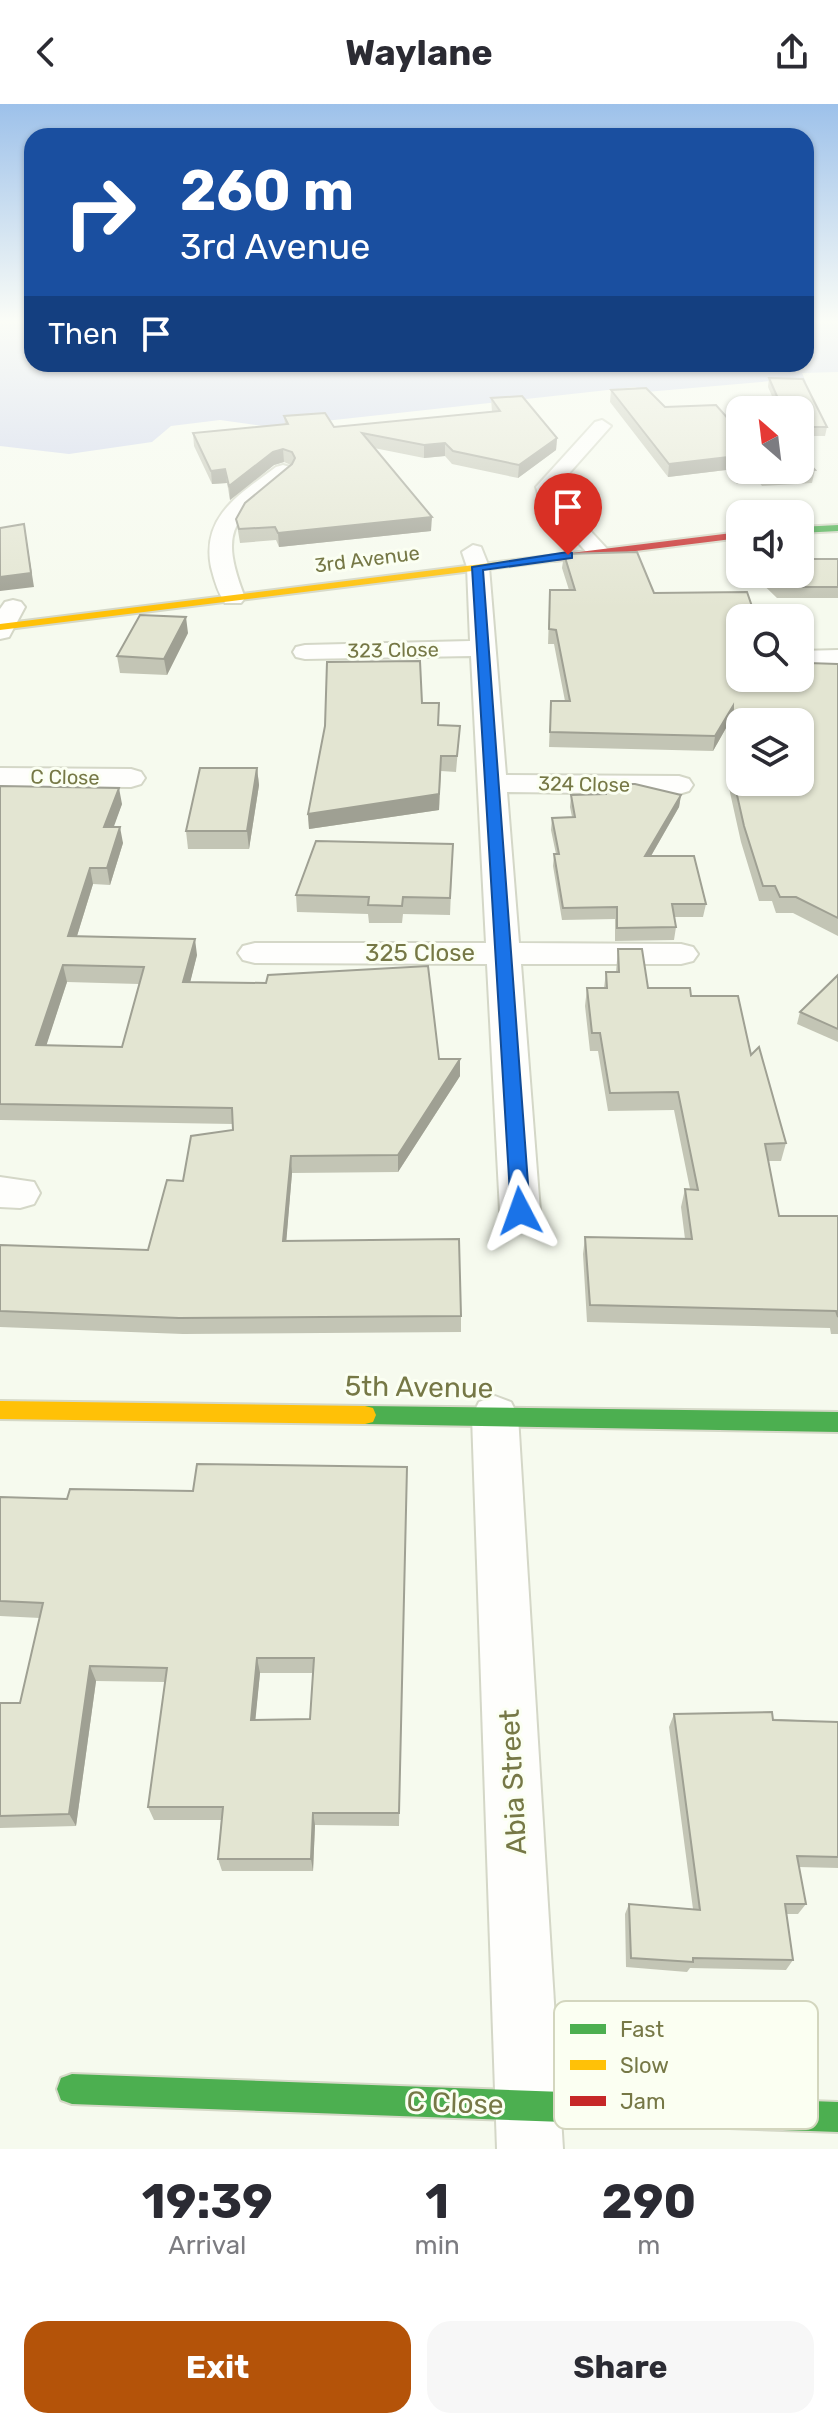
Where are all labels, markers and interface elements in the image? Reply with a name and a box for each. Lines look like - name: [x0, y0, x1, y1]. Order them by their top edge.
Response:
- icon: back: [24, 30, 68, 74]
- icon: share: [770, 30, 814, 74]
- text: Waylane: [345, 31, 493, 74]
- text: 260 m: [180, 158, 354, 224]
- icon: right: [48, 160, 152, 264]
- text: 3rd Avenue: [180, 225, 370, 268]
- icon: arrive: [134, 312, 178, 356]
- text: Then: [48, 316, 118, 352]
- north arrow: [726, 396, 814, 484]
- map controls: [726, 396, 814, 796]
- pin: [534, 473, 602, 555]
- icon: arrive: [546, 485, 590, 529]
- button: sound: [726, 500, 814, 588]
- street label: 3rd Avenue: [313, 541, 421, 577]
- button: search: [726, 604, 814, 692]
- street label: 323 Close: [347, 637, 439, 663]
- button: layers: [726, 708, 814, 796]
- street label: C Close: [30, 764, 100, 790]
- street label: 324 Close: [538, 771, 630, 797]
- street label: 325 Close: [365, 939, 475, 967]
- position arrow: [478, 1169, 562, 1253]
- street label: 5th Avenue: [344, 1369, 494, 1405]
- street label: Abia Street: [493, 1708, 533, 1855]
- legend: [554, 2001, 818, 2129]
- text: Fast: [620, 2016, 665, 2043]
- text: Slow: [620, 2052, 669, 2079]
- street label: C Close: [406, 2085, 504, 2121]
- text: Jam: [620, 2088, 666, 2115]
- text: 19:39: [142, 2173, 273, 2230]
- text: 1: [425, 2173, 449, 2230]
- text: 290: [602, 2173, 696, 2230]
- text: Arrival: [168, 2230, 246, 2261]
- text: min: [415, 2230, 460, 2261]
- text: m: [637, 2230, 660, 2261]
- button: Exit: [24, 2321, 411, 2413]
- button: Share: [427, 2321, 814, 2413]

